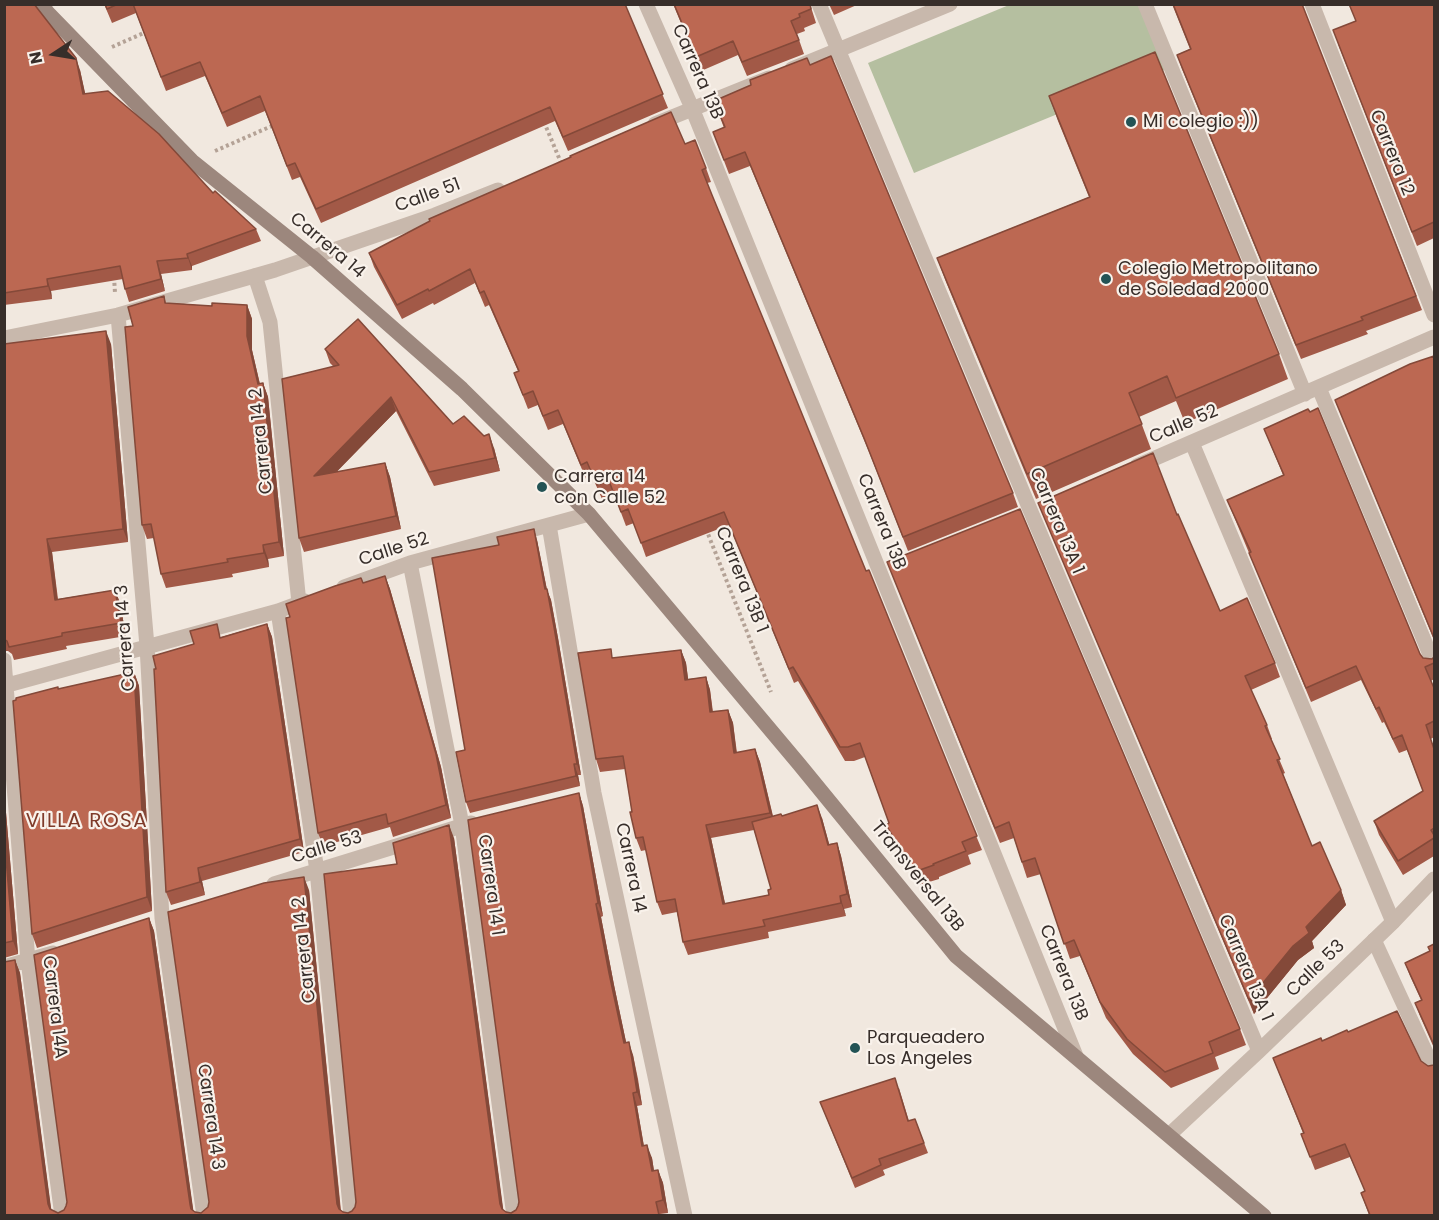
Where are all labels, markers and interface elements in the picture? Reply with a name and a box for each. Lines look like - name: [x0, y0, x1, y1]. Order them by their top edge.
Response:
- street label: Carrera 13B: [666, 21, 728, 123]
- north arrow: [24, 24, 84, 84]
- text: N: [23, 50, 48, 66]
- street label: Carrera 12: [1364, 107, 1418, 199]
- place label: Mi colegio :)): [1143, 111, 1259, 133]
- marker: Mi colegio :)): [1124, 115, 1138, 129]
- street label: Calle 51: [392, 174, 464, 218]
- street label: Carrera 14: [285, 208, 369, 284]
- place label: Colegio Metropolitano de Soledad 2000: [1118, 258, 1318, 300]
- marker: Colegio Metropolitano de Soledad 2000: [1099, 272, 1113, 286]
- street label: Carrera 14 2: [246, 387, 278, 495]
- street label: Calle 52: [1146, 401, 1222, 449]
- street label: Carrera 13A 1: [1024, 465, 1088, 577]
- place label: Carrera 14 con Calle 52: [554, 466, 665, 508]
- street label: Carrera 13B: [852, 471, 910, 573]
- marker: Carrera 14 con Calle 52: [535, 480, 549, 494]
- street label: Carrera 13B 1: [710, 524, 772, 636]
- street label: Calle 52: [356, 529, 432, 571]
- street label: Carrera 14 3: [112, 584, 140, 692]
- district label: VILLA ROSA: [26, 810, 148, 834]
- street label: Transversal 13B: [866, 817, 968, 937]
- street label: Carrera 14: [610, 821, 650, 915]
- street label: Calle 53: [289, 827, 365, 869]
- street label: Carrera 14 1: [472, 833, 508, 937]
- street label: Carrera 14 2: [289, 896, 321, 1004]
- street label: Carrera 13A 1: [1213, 912, 1277, 1024]
- street label: Carrera 13B: [1034, 922, 1092, 1024]
- street label: Calle 53: [1282, 936, 1350, 1002]
- street label: Carrera 14A: [37, 954, 71, 1060]
- place label: Parqueadero Los Angeles: [867, 1027, 985, 1070]
- marker: Parqueadero Los Angeles: [848, 1041, 862, 1055]
- street label: Carrera 14 3: [192, 1063, 228, 1171]

